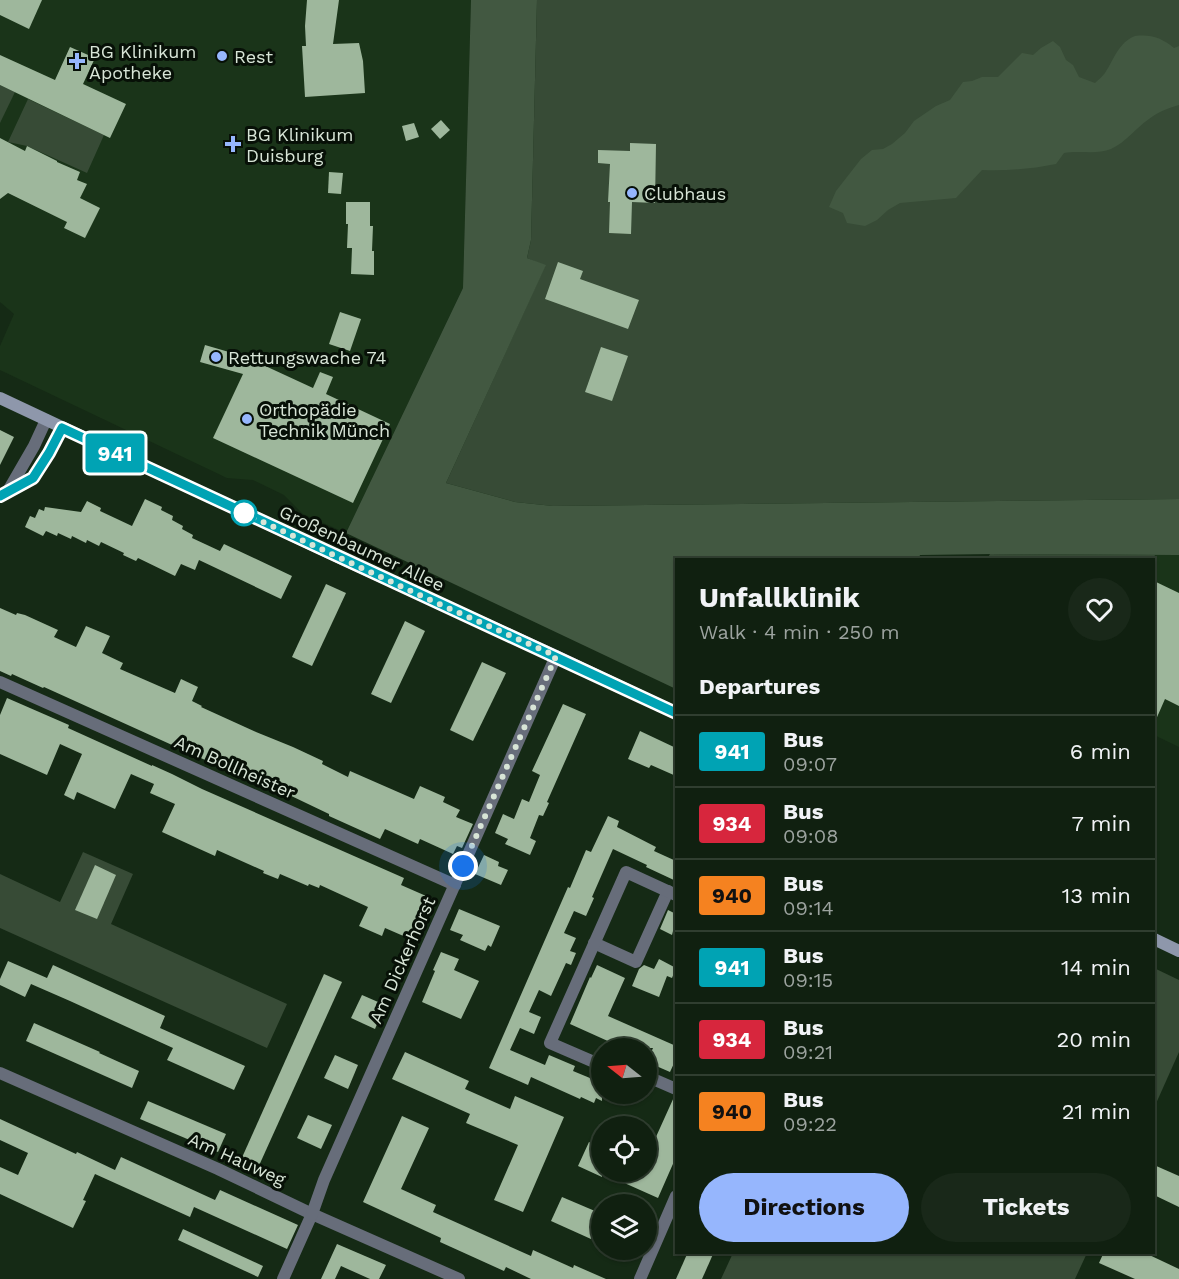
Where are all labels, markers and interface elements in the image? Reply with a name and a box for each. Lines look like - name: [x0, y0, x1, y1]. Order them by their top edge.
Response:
- place label: BG Klinikum Apotheke: [89, 41, 196, 83]
- place label: Rest: [234, 46, 274, 67]
- marker: Rest: [215, 49, 229, 63]
- marker: BG Klinikum Apotheke: [70, 54, 84, 68]
- place label: BG Klinikum Duisburg: [246, 124, 353, 166]
- marker: BG Klinikum Duisburg: [224, 135, 242, 153]
- place label: Clubhaus: [644, 183, 726, 204]
- marker: Clubhaus: [625, 186, 639, 200]
- place label: Rettungswache 74: [228, 347, 386, 368]
- marker: Rettungswache 74: [209, 350, 223, 364]
- place label: Orthopädie Technik Münch: [259, 399, 390, 441]
- marker: Orthopädie Technik Münch: [240, 412, 254, 426]
- line badge: 941: [80, 434, 150, 472]
- text: 941: [97, 441, 133, 466]
- unlabelled marker: [231, 500, 257, 526]
- street label: Großenbaumer Allee: [276, 501, 448, 595]
- button: heart: [1068, 578, 1131, 641]
- text: Unfallklinik: [699, 581, 860, 614]
- text: Walk · 4 min · 250 m: [699, 620, 900, 644]
- text: Departures: [699, 674, 820, 699]
- text: Bus: [783, 727, 823, 752]
- street label: Am Bollheister: [171, 731, 299, 803]
- text: 941: [714, 739, 750, 764]
- text: 6 min: [1070, 739, 1131, 764]
- text: 09:07: [783, 752, 837, 776]
- text: Bus: [783, 799, 823, 824]
- text: 934: [713, 811, 751, 836]
- text: 7 min: [1071, 811, 1131, 836]
- text: 09:08: [783, 824, 838, 848]
- your location: [448, 851, 478, 881]
- text: Bus: [783, 871, 823, 896]
- text: 940: [712, 883, 752, 908]
- text: 13 min: [1062, 883, 1131, 908]
- street label: Am Dickerhorst: [365, 893, 440, 1027]
- text: 09:14: [783, 896, 834, 920]
- text: Bus: [783, 943, 823, 968]
- text: 941: [714, 955, 750, 980]
- text: 14 min: [1061, 955, 1131, 980]
- text: 09:15: [783, 968, 833, 992]
- text: Bus: [783, 1015, 823, 1040]
- text: 934: [713, 1027, 751, 1052]
- text: 20 min: [1057, 1027, 1131, 1052]
- north arrow: [591, 1038, 657, 1104]
- map controls: [591, 1038, 657, 1260]
- text: 09:21: [783, 1040, 833, 1064]
- text: Bus: [783, 1087, 823, 1112]
- text: 940: [712, 1099, 752, 1124]
- text: 21 min: [1062, 1099, 1131, 1124]
- text: 09:22: [783, 1112, 837, 1136]
- button: locate: [591, 1116, 657, 1182]
- street label: Am Hauweg: [185, 1128, 289, 1190]
- button: Directions: [699, 1173, 909, 1242]
- button: Tickets: [921, 1173, 1131, 1242]
- button: layers: [591, 1194, 657, 1260]

